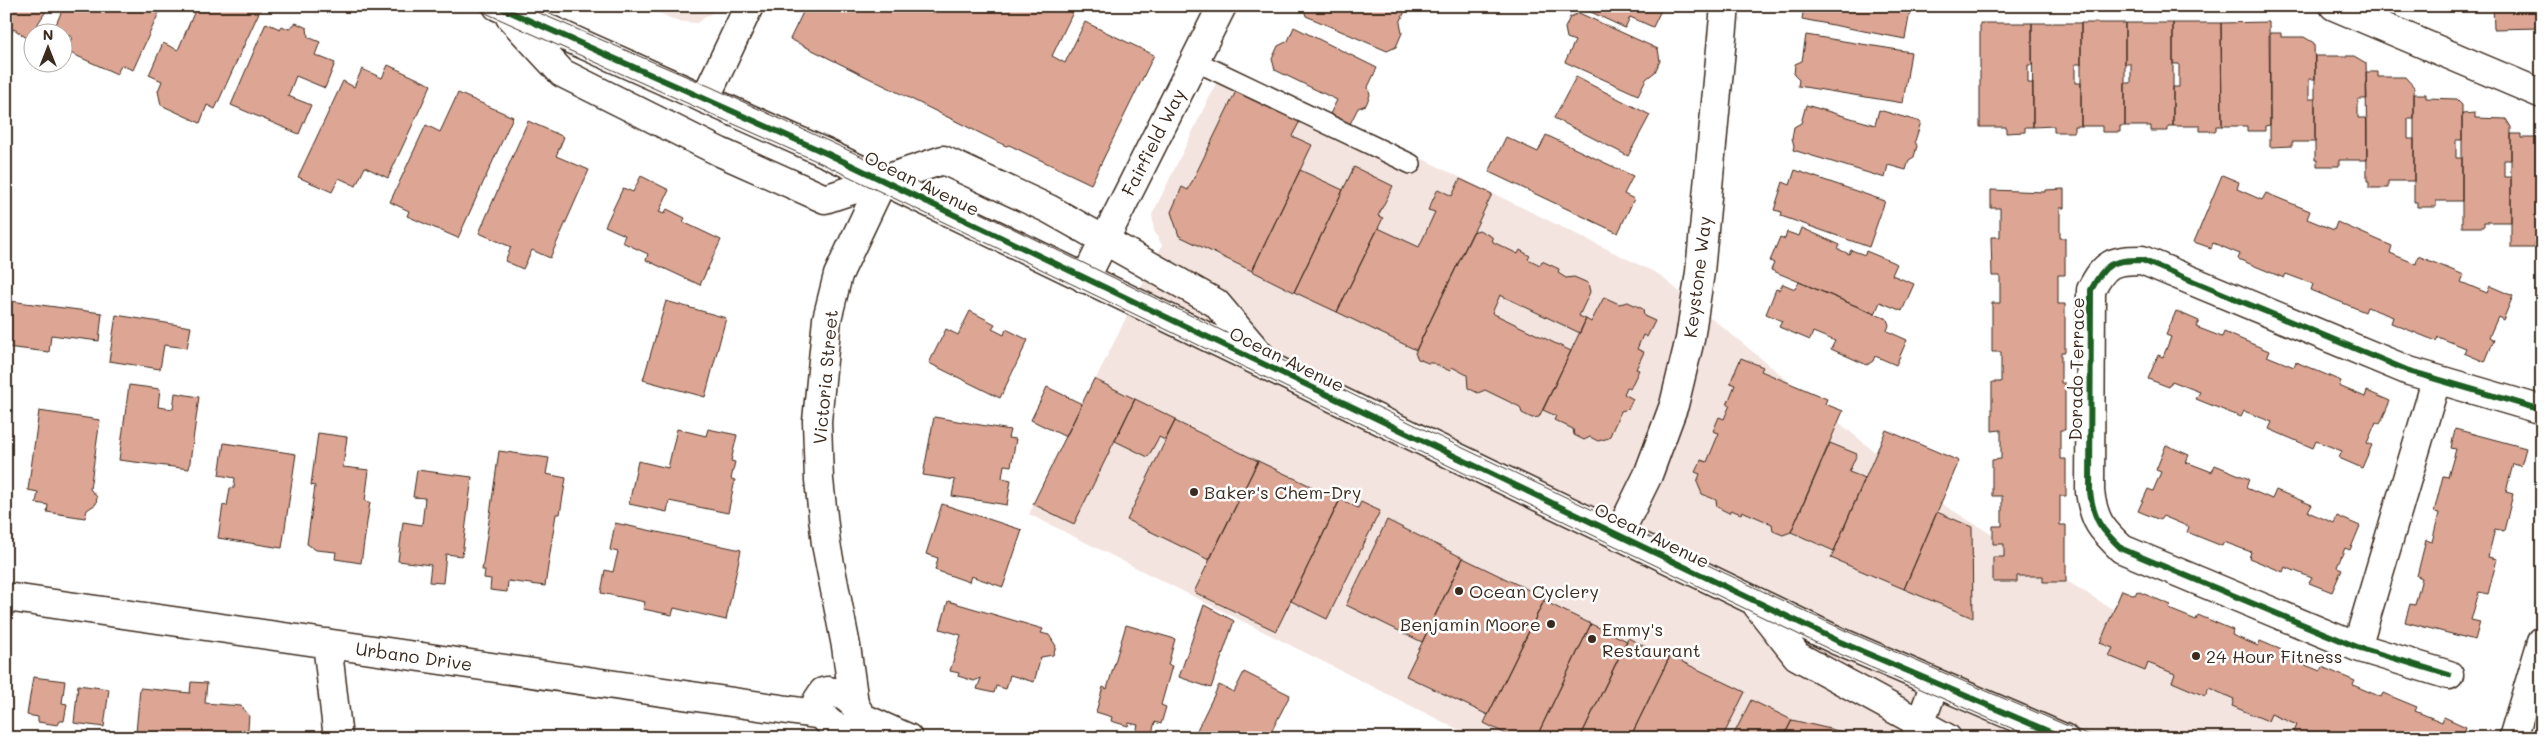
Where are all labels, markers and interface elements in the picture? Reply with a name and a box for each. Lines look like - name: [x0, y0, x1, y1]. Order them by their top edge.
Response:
- north arrow: [22, 22, 72, 72]
- text: N: [43, 25, 53, 44]
- street label: Fairfield Way: [1116, 84, 1190, 200]
- street label: Ocean Avenue: [860, 145, 984, 221]
- street label: Keystone Way: [1678, 215, 1716, 339]
- street label: Dorado Terrace: [2063, 297, 2089, 441]
- street label: Victoria Street: [807, 309, 843, 445]
- street label: Ocean Avenue: [1225, 321, 1349, 397]
- place label: Baker's Chem-Dry: [1204, 480, 1362, 504]
- marker: Baker's Chem-Dry: [1188, 486, 1200, 498]
- street label: Ocean Avenue: [1590, 497, 1714, 573]
- place label: Ocean Cyclery: [1469, 579, 1599, 603]
- marker: Ocean Cyclery: [1453, 585, 1465, 597]
- place label: Benjamin Moore: [1400, 612, 1541, 636]
- place label: Emmy's Restaurant: [1602, 617, 1701, 662]
- marker: Benjamin Moore: [1545, 618, 1557, 630]
- marker: Emmy's Restaurant: [1586, 633, 1598, 645]
- street label: Urbano Drive: [354, 636, 474, 676]
- place label: 24 Hour Fitness: [2206, 644, 2343, 668]
- marker: 24 Hour Fitness: [2190, 650, 2202, 662]

